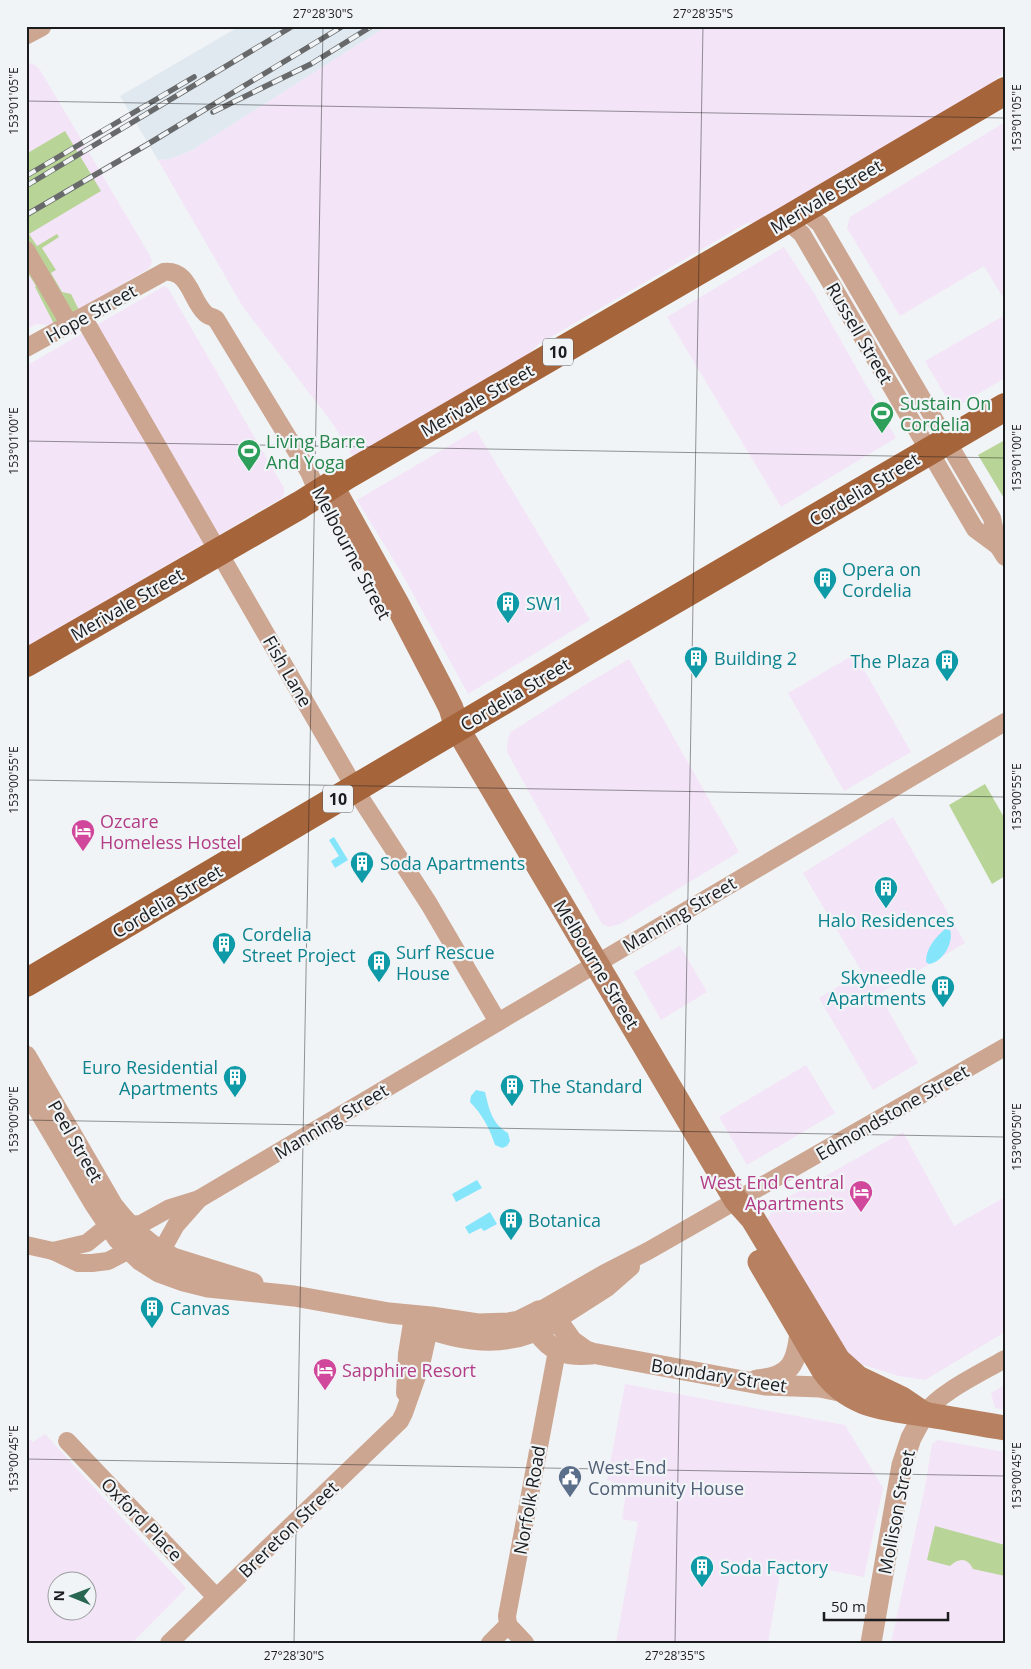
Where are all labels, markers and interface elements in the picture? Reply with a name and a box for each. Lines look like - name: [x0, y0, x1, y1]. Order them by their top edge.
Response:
- text: 27°28'30"S: [293, 5, 353, 22]
- text: 27°28'35"S: [673, 5, 733, 22]
- text: 153°01'05"E: [5, 67, 22, 135]
- text: 153°01'05"E: [1008, 84, 1025, 152]
- street label: Merivale Street: [765, 153, 887, 239]
- street label: Hope Street: [41, 278, 141, 348]
- street label: Russell Street: [821, 278, 899, 388]
- road number: 10: [543, 338, 573, 366]
- street label: Merivale Street: [416, 358, 538, 442]
- place label: Sustain On Cordelia: [900, 391, 991, 436]
- sports icon: Sustain On Cordelia: [869, 400, 895, 434]
- text: 153°01'00"E: [5, 407, 22, 475]
- text: 153°01'00"E: [1008, 424, 1025, 492]
- place label: Living Barre And Yoga: [266, 429, 365, 474]
- sports icon: Living Barre And Yoga: [236, 438, 262, 472]
- street label: Cordelia Street: [804, 447, 924, 531]
- street label: Melbourne Street: [307, 482, 397, 624]
- place label: Opera on Cordelia: [842, 557, 921, 602]
- street label: Merivale Street: [66, 562, 188, 646]
- building icon: Opera on Cordelia: [812, 566, 838, 600]
- building icon: SW1: [495, 590, 521, 624]
- place label: SW1: [526, 591, 563, 615]
- street label: Fish Lane: [258, 631, 318, 711]
- building icon: Building 2: [683, 645, 709, 679]
- place label: Building 2: [714, 646, 797, 670]
- building icon: The Plaza: [934, 648, 960, 682]
- place label: The Plaza: [850, 649, 930, 673]
- street label: Cordelia Street: [455, 652, 575, 736]
- text: 153°00'55"E: [5, 746, 22, 814]
- text: 153°00'55"E: [1008, 763, 1025, 831]
- road number: 10: [323, 786, 353, 812]
- place label: Ozcare Homeless Hostel: [100, 809, 241, 854]
- hotel icon: Ozcare Homeless Hostel: [70, 818, 96, 852]
- building icon: Soda Apartments: [349, 850, 375, 884]
- place label: Soda Apartments: [380, 851, 525, 875]
- street label: Cordelia Street: [107, 859, 227, 943]
- street label: Manning Street: [618, 871, 740, 957]
- building icon: Halo Residences: [873, 875, 899, 909]
- street label: Melbourne Street: [549, 895, 645, 1033]
- place label: Halo Residences: [817, 908, 955, 932]
- place label: Cordelia Street Project: [242, 922, 356, 967]
- building icon: Cordelia Street Project: [211, 931, 237, 965]
- place label: Surf Rescue House: [396, 940, 495, 985]
- building icon: Surf Rescue House: [366, 949, 392, 983]
- place label: Skyneedle Apartments: [827, 965, 926, 1010]
- building icon: Skyneedle Apartments: [930, 974, 956, 1008]
- place label: Euro Residential Apartments: [82, 1055, 218, 1100]
- street label: Edmondstone Street: [811, 1058, 973, 1166]
- building icon: Euro Residential Apartments: [222, 1064, 248, 1098]
- building icon: The Standard: [499, 1073, 525, 1107]
- place label: The Standard: [530, 1074, 642, 1098]
- street label: Manning Street: [270, 1078, 392, 1164]
- text: 153°00'50"E: [5, 1086, 22, 1154]
- street label: Peel Street: [43, 1096, 109, 1186]
- text: 153°00'50"E: [1008, 1103, 1025, 1171]
- place label: West End Central Apartments: [700, 1170, 844, 1215]
- hotel icon: West End Central Apartments: [848, 1179, 874, 1213]
- building icon: Botanica: [498, 1207, 524, 1241]
- place label: Botanica: [528, 1208, 601, 1232]
- building icon: Canvas: [139, 1295, 165, 1329]
- place label: Canvas: [170, 1296, 230, 1320]
- street label: Boundary Street: [650, 1352, 788, 1398]
- hotel icon: Sapphire Resort: [312, 1357, 338, 1391]
- place label: Sapphire Resort: [342, 1358, 476, 1382]
- text: 153°00'45"E: [5, 1425, 22, 1493]
- text: 153°00'45"E: [1008, 1442, 1025, 1510]
- street label: Norfolk Road: [508, 1444, 550, 1556]
- street label: Mollison Street: [872, 1448, 920, 1576]
- place label: West End Community House: [588, 1455, 744, 1500]
- public building icon: West End Community House: [557, 1464, 583, 1498]
- street label: Oxford Place: [96, 1472, 188, 1566]
- street label: Brereton Street: [233, 1475, 343, 1583]
- building icon: Soda Factory: [689, 1554, 715, 1588]
- place label: Soda Factory: [720, 1555, 829, 1579]
- north arrow: [48, 1572, 98, 1622]
- scale bar: [824, 1589, 947, 1621]
- text: N: [49, 1590, 68, 1602]
- text: 50 m: [831, 1596, 866, 1616]
- text: 27°28'30"S: [264, 1647, 324, 1664]
- text: 27°28'35"S: [645, 1647, 705, 1664]

